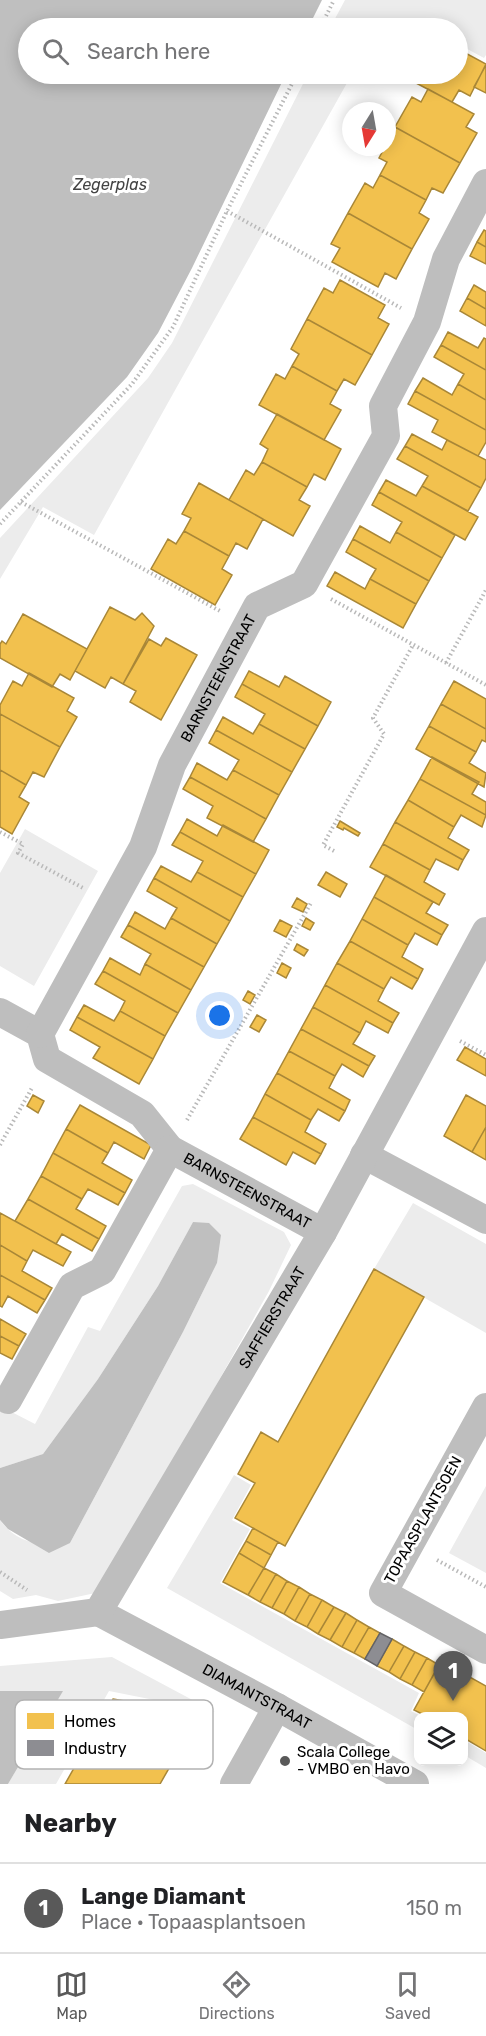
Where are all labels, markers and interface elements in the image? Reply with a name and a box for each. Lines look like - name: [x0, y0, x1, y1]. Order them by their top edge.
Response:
- search box: [18, 18, 468, 84]
- icon: search: [39, 35, 72, 68]
- text: Search here: [87, 38, 210, 65]
- north arrow: [342, 102, 396, 156]
- water label: Zegerplas: [72, 175, 147, 194]
- street label: BARNSTEENSTRAAT: [177, 611, 260, 745]
- your location: [205, 1001, 234, 1030]
- street label: BARNSTEENSTRAAT: [180, 1149, 314, 1233]
- street label: SAFFIERSTRAAT: [235, 1263, 310, 1372]
- street label: TOPAASPLANTSOEN: [380, 1453, 466, 1587]
- pin: 1: [434, 1652, 472, 1701]
- street label: DIAMANTSTRAAT: [199, 1660, 315, 1733]
- legend: [15, 1700, 213, 1769]
- text: Homes: [64, 1712, 116, 1731]
- map controls: [414, 1712, 468, 1766]
- button: layers: [414, 1712, 468, 1766]
- text: Industry: [64, 1739, 127, 1758]
- place label: Scala College - VMBO en Havo: [297, 1743, 410, 1778]
- marker: Scala College - VMBO en Havo: [278, 1754, 292, 1768]
- text: Nearby: [24, 1808, 117, 1839]
- text: Lange Diamant: [81, 1883, 245, 1910]
- text: 1: [39, 1896, 48, 1920]
- text: 150 m: [406, 1896, 462, 1920]
- text: Place · Topaasplantsoen: [81, 1910, 306, 1934]
- tab: Map: [55, 1968, 88, 2023]
- tab: Directions: [199, 1968, 275, 2023]
- tab: Saved: [385, 1968, 431, 2023]

